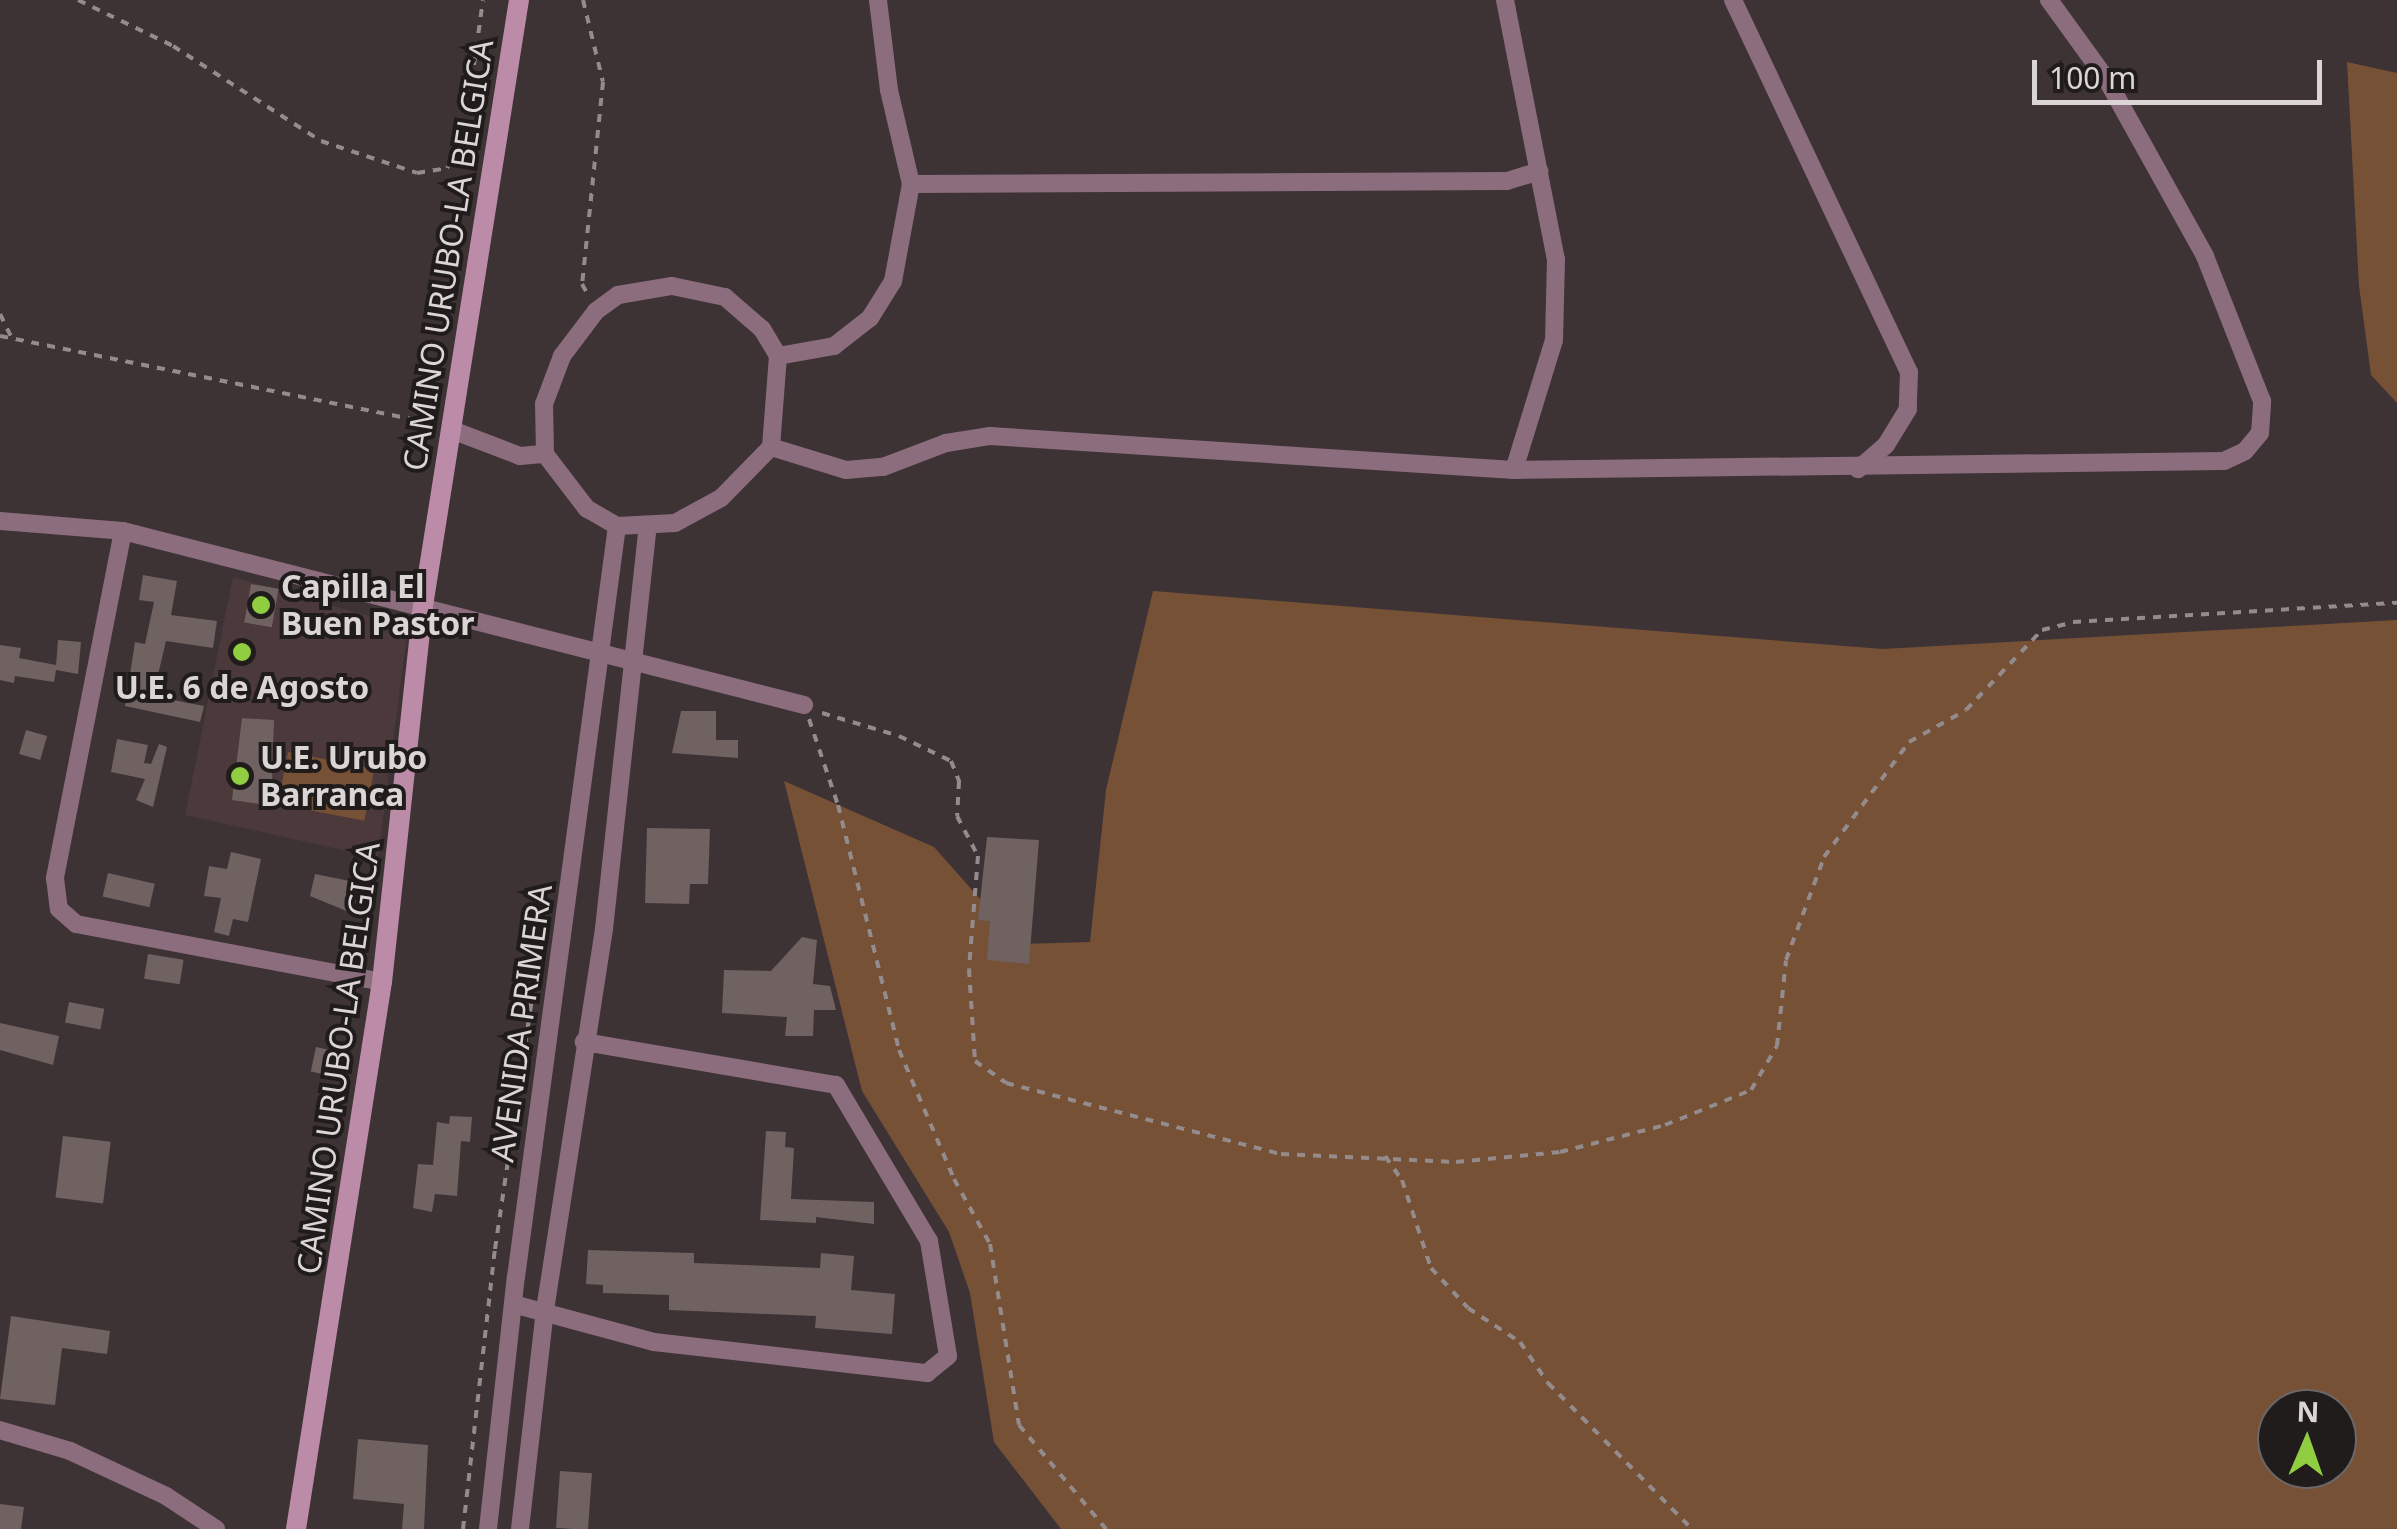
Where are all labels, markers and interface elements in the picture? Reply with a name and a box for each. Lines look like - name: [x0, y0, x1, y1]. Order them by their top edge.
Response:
- street label: CAMINO URUBO-LA BELGICA: [395, 37, 501, 473]
- scale bar: [2037, 40, 2327, 102]
- text: 100 m: [2049, 57, 2136, 98]
- place label: Capilla El Buen Pastor: [281, 568, 475, 643]
- marker: Capilla El Buen Pastor: [250, 594, 272, 616]
- marker: U.E. 6 de Agosto: [231, 641, 253, 663]
- place label: U.E. 6 de Agosto: [115, 668, 369, 706]
- place label: U.E. Urubo Barranca: [260, 739, 427, 814]
- marker: U.E. Urubo Barranca: [229, 765, 251, 787]
- street label: CAMINO URUBO-LA BELGICA: [289, 839, 387, 1277]
- street label: AVENIDA PRIMERA: [482, 882, 560, 1164]
- north arrow: [2257, 1389, 2357, 1489]
- text: N: [2296, 1392, 2320, 1430]

